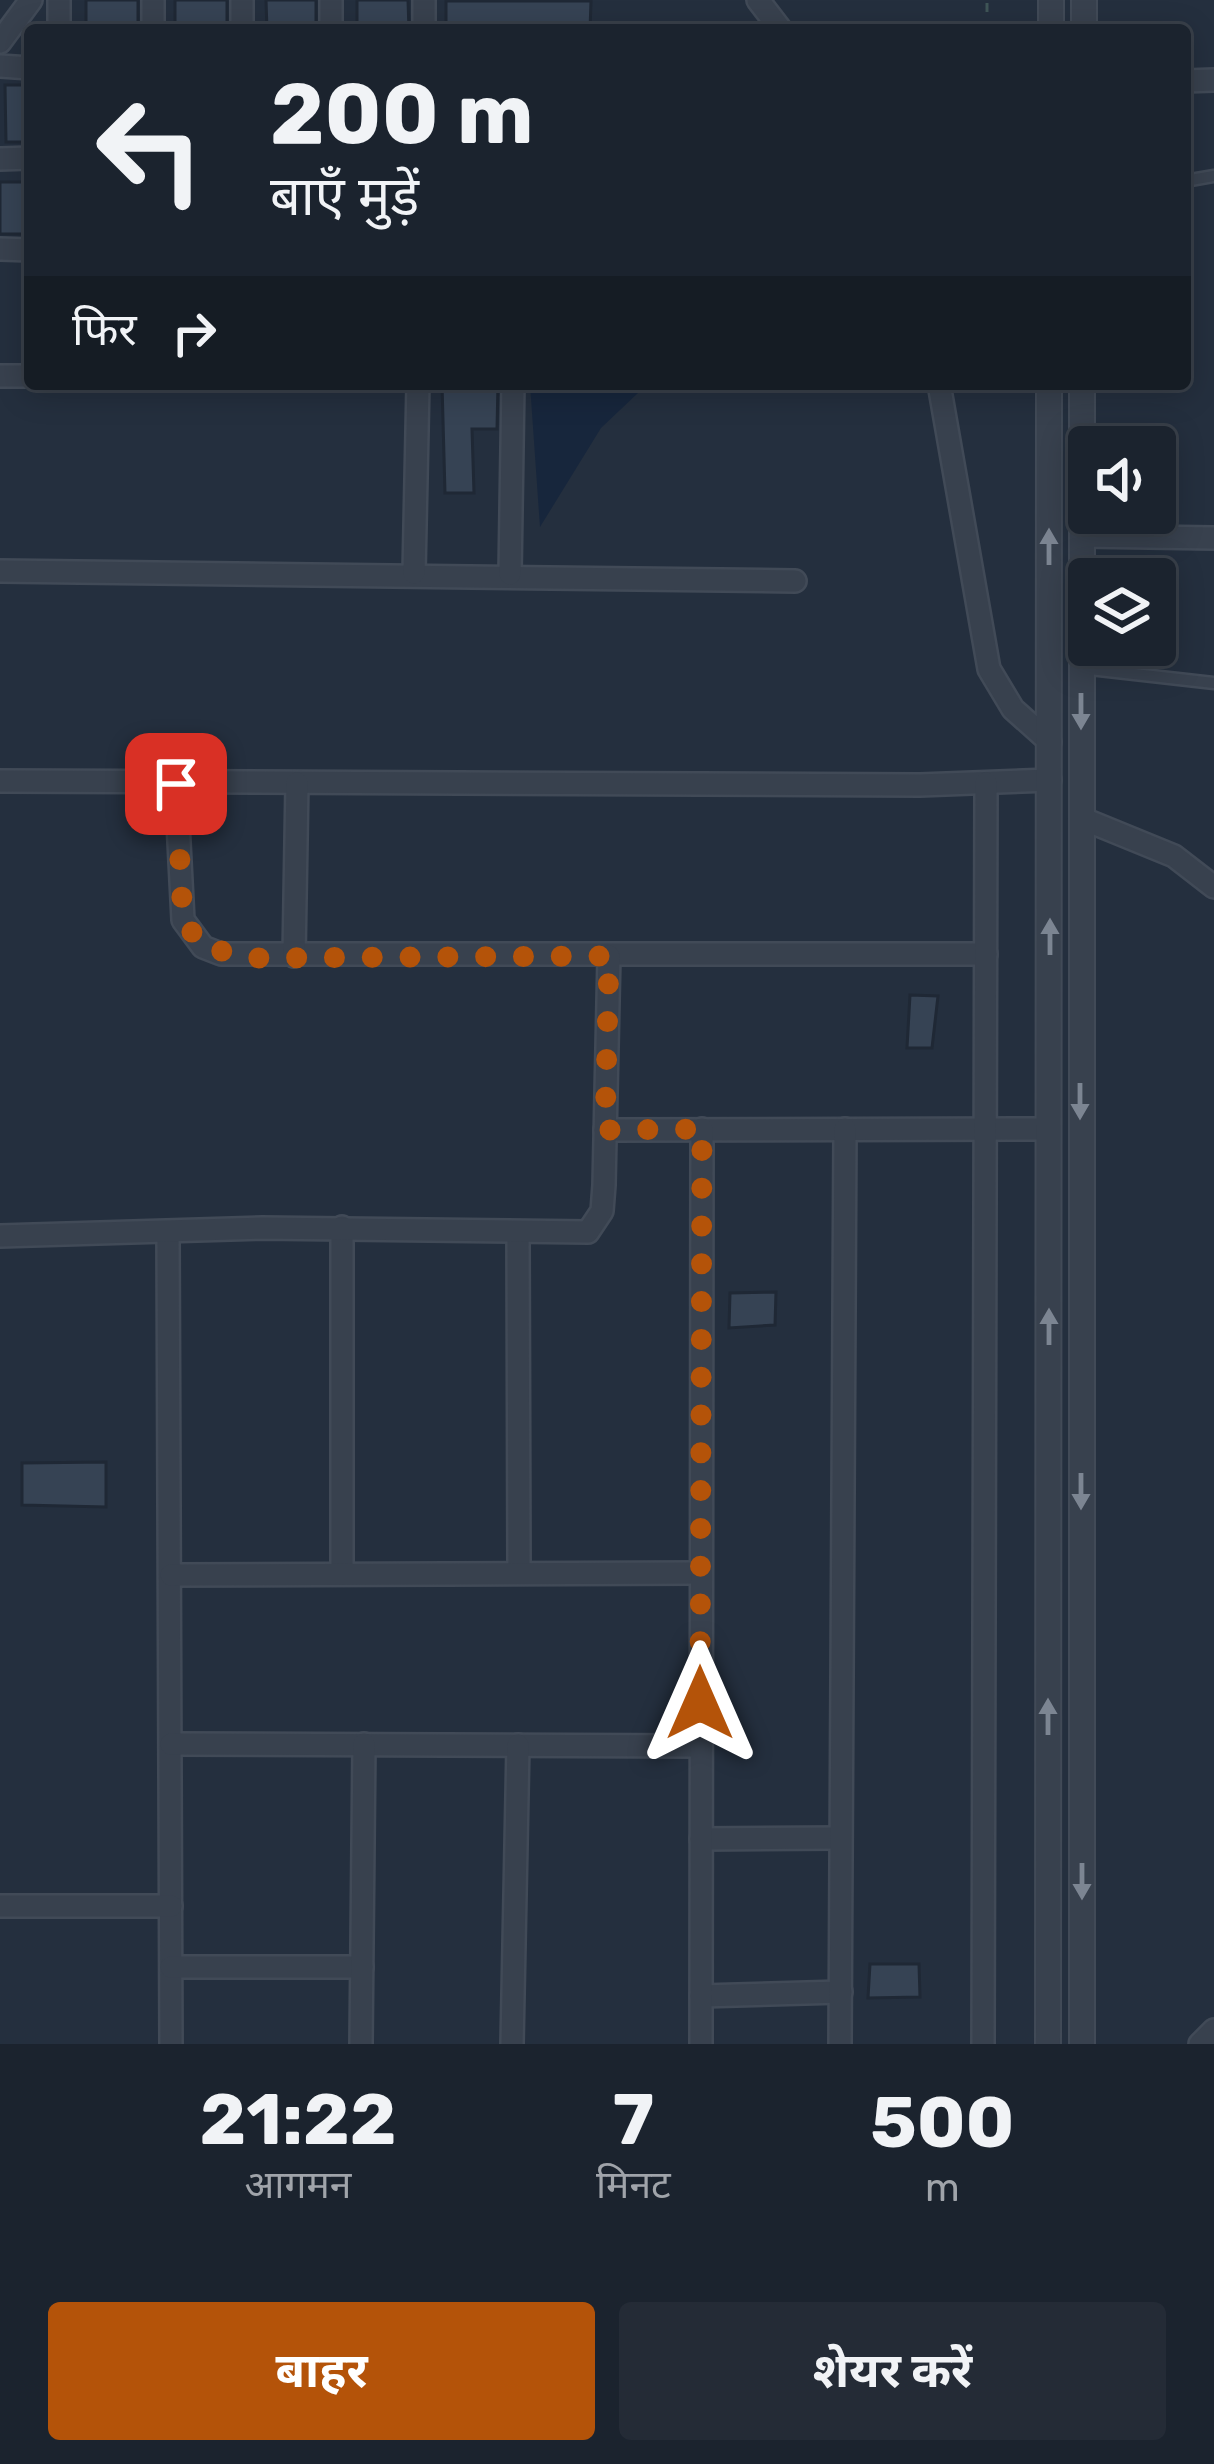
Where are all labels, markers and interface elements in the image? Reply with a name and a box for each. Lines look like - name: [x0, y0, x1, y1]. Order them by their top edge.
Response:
- text: 200 m: [270, 64, 534, 164]
- icon: left: [72, 72, 228, 228]
- text: बाएँ मुड़ें: [270, 165, 419, 229]
- icon: right: [161, 300, 227, 366]
- text: फिर: [72, 303, 137, 356]
- map controls: [1068, 426, 1176, 666]
- button: sound: [1068, 426, 1176, 534]
- one-way arrow: [1039, 527, 1058, 565]
- button: layers: [1068, 558, 1176, 666]
- one-way arrow: [1071, 693, 1091, 731]
- pin: [125, 733, 227, 835]
- icon: arrive: [143, 751, 209, 817]
- one-way arrow: [1040, 917, 1060, 955]
- one-way arrow: [1070, 1083, 1090, 1121]
- one-way arrow: [1039, 1307, 1059, 1345]
- one-way arrow: [1071, 1473, 1091, 1511]
- position arrow: [637, 1640, 763, 1766]
- one-way arrow: [1038, 1697, 1058, 1735]
- one-way arrow: [1072, 1863, 1092, 1901]
- text: 21:22: [199, 2077, 397, 2162]
- text: 7: [613, 2077, 654, 2162]
- text: 500: [870, 2080, 1015, 2165]
- text: आगमन: [245, 2162, 351, 2208]
- text: मिनट: [596, 2162, 671, 2208]
- text: m: [925, 2165, 960, 2211]
- button: बाहर: [48, 2302, 595, 2440]
- button: शेयर करें: [619, 2302, 1166, 2440]

